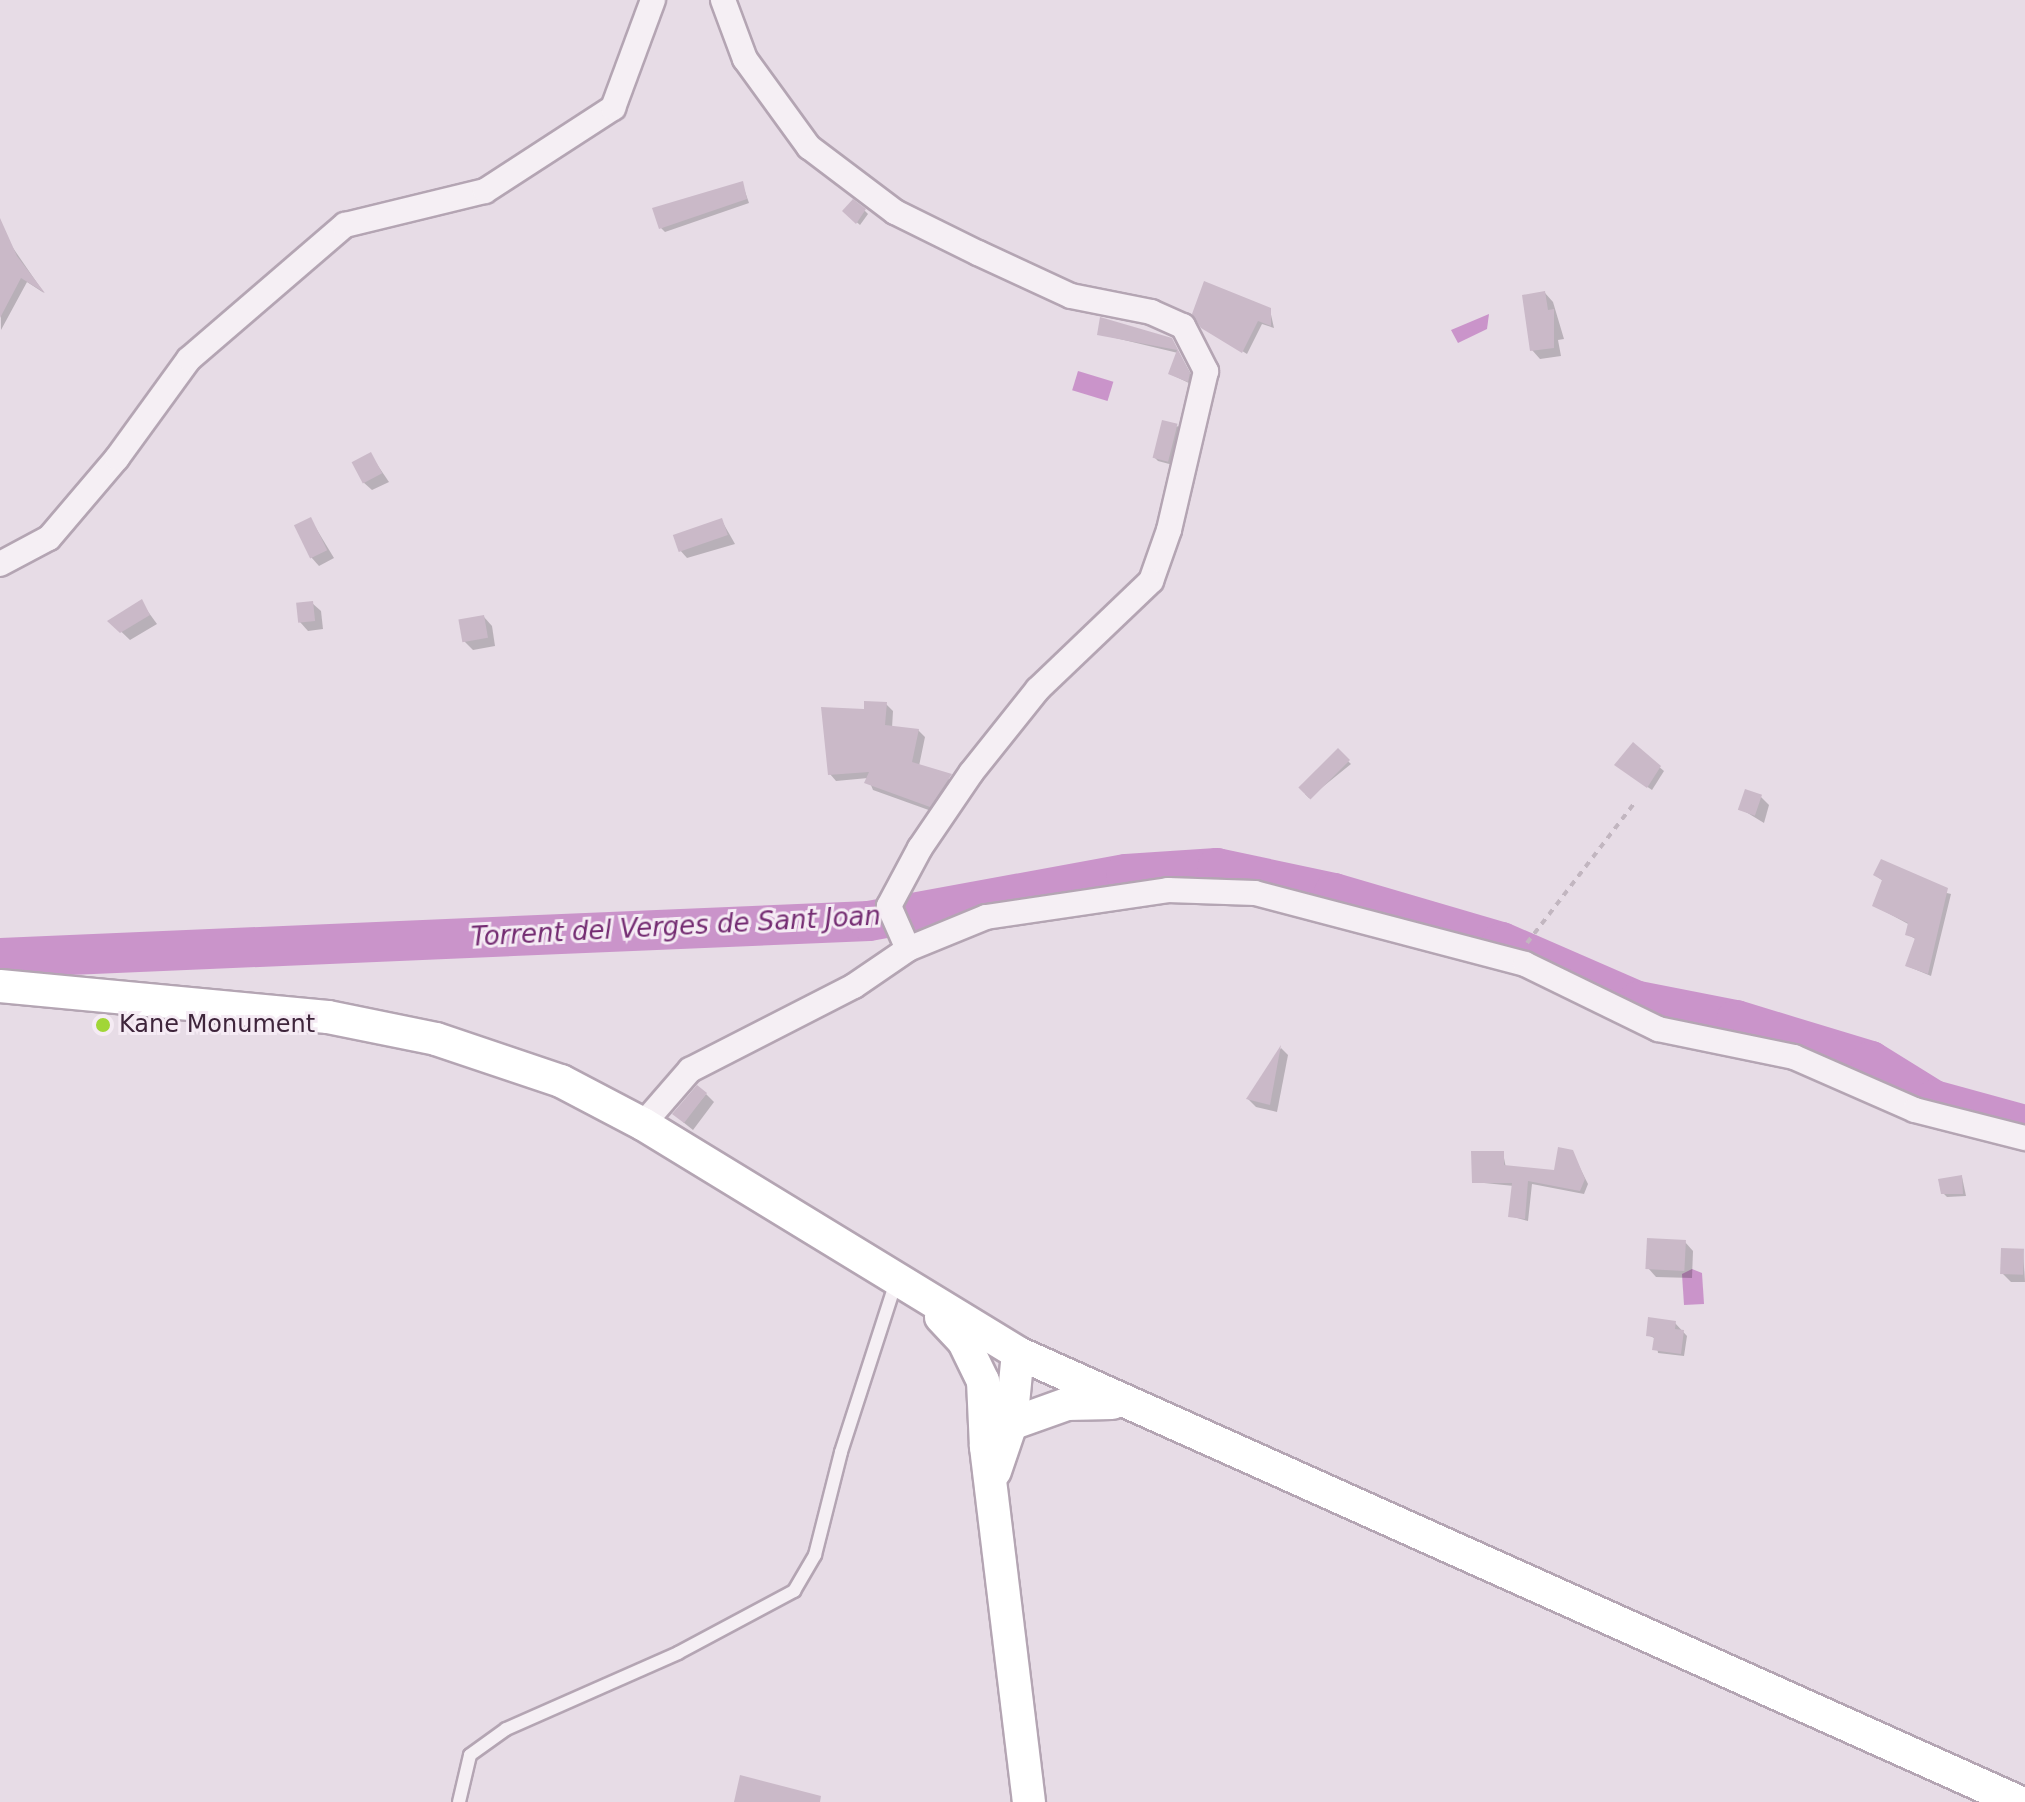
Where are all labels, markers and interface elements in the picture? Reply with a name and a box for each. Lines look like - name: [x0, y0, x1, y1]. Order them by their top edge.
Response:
- water label: Torrent del Verges de Sant Joan: [470, 901, 882, 953]
- place label: Kane Monument: [119, 1011, 315, 1039]
- marker: Kane Monument: [94, 1016, 112, 1034]

